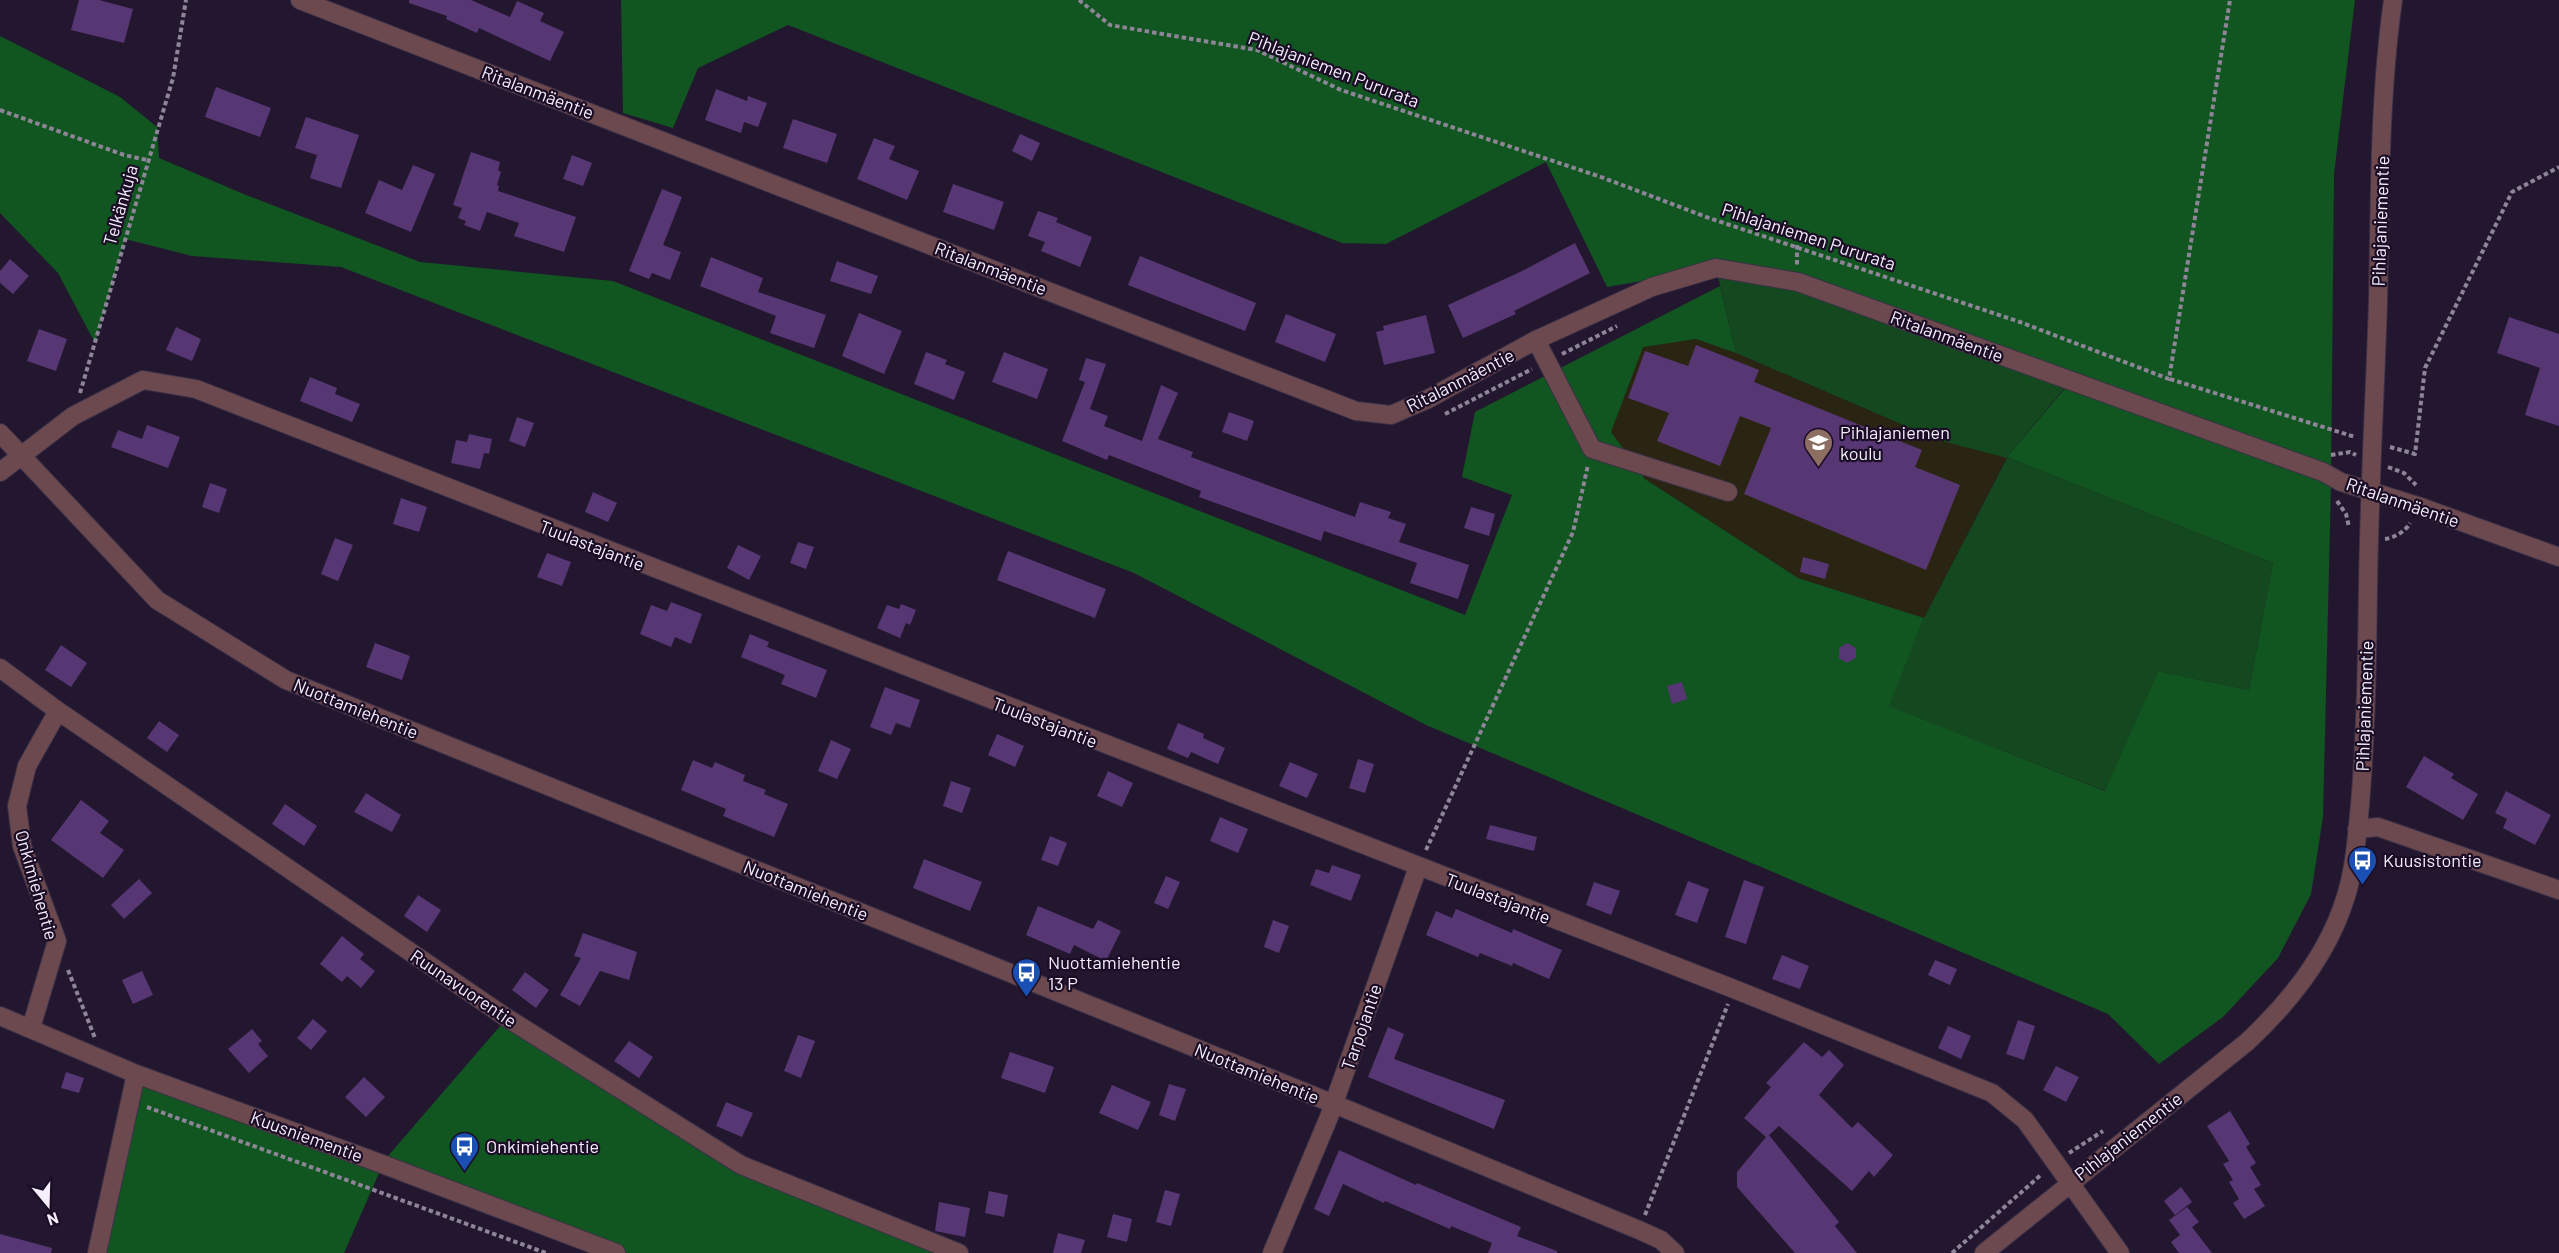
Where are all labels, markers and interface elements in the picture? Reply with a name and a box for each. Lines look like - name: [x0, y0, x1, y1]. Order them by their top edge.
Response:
- street label: Pihlajaniemen Pururata: [1245, 26, 1423, 112]
- street label: Ritalanmäentie: [479, 61, 597, 123]
- street label: Pihlajaniementie: [2367, 155, 2393, 287]
- street label: Telkänkuja: [98, 162, 142, 248]
- street label: Pihlajaniemen Pururata: [1719, 198, 1899, 274]
- street label: Ritalanmäentie: [932, 237, 1050, 299]
- street label: Ritalanmäentie: [1888, 305, 2006, 367]
- street label: Ritalanmäentie: [1402, 343, 1518, 417]
- place label: Pihlajaniemen koulu: [1840, 421, 1950, 464]
- school or university icon: Pihlajaniemen koulu: [1803, 426, 1835, 468]
- street label: Ritalanmäentie: [2343, 472, 2463, 532]
- street label: Tuulastajantie: [536, 515, 648, 575]
- street label: Pihlajaniementie: [2351, 640, 2377, 772]
- street label: Nuottamiehentie: [290, 673, 422, 743]
- street label: Tuulastajantie: [989, 692, 1101, 752]
- street label: Onkimiehentie: [11, 828, 63, 942]
- bus stop icon: Kuusistontie: [2346, 844, 2378, 886]
- place label: Kuusistontie: [2383, 849, 2482, 871]
- street label: Nuottamiehentie: [740, 855, 872, 925]
- street label: Tuulastajantie: [1442, 868, 1554, 928]
- street label: Ruunavuorentie: [407, 944, 521, 1032]
- place label: Nuottamiehentie 13 P: [1048, 951, 1181, 994]
- bus stop icon: Nuottamiehentie 13 P: [1011, 956, 1043, 998]
- street label: Tarpojantie: [1336, 981, 1386, 1073]
- street label: Nuottamiehentie: [1191, 1038, 1323, 1108]
- street label: Pihlajaniementie: [2070, 1087, 2186, 1185]
- street label: Kuusniementie: [248, 1106, 366, 1166]
- bus stop icon: Onkimiehentie: [449, 1130, 481, 1172]
- place label: Onkimiehentie: [486, 1135, 599, 1157]
- north arrow: [18, 1175, 78, 1235]
- text: N: [45, 1209, 61, 1230]

